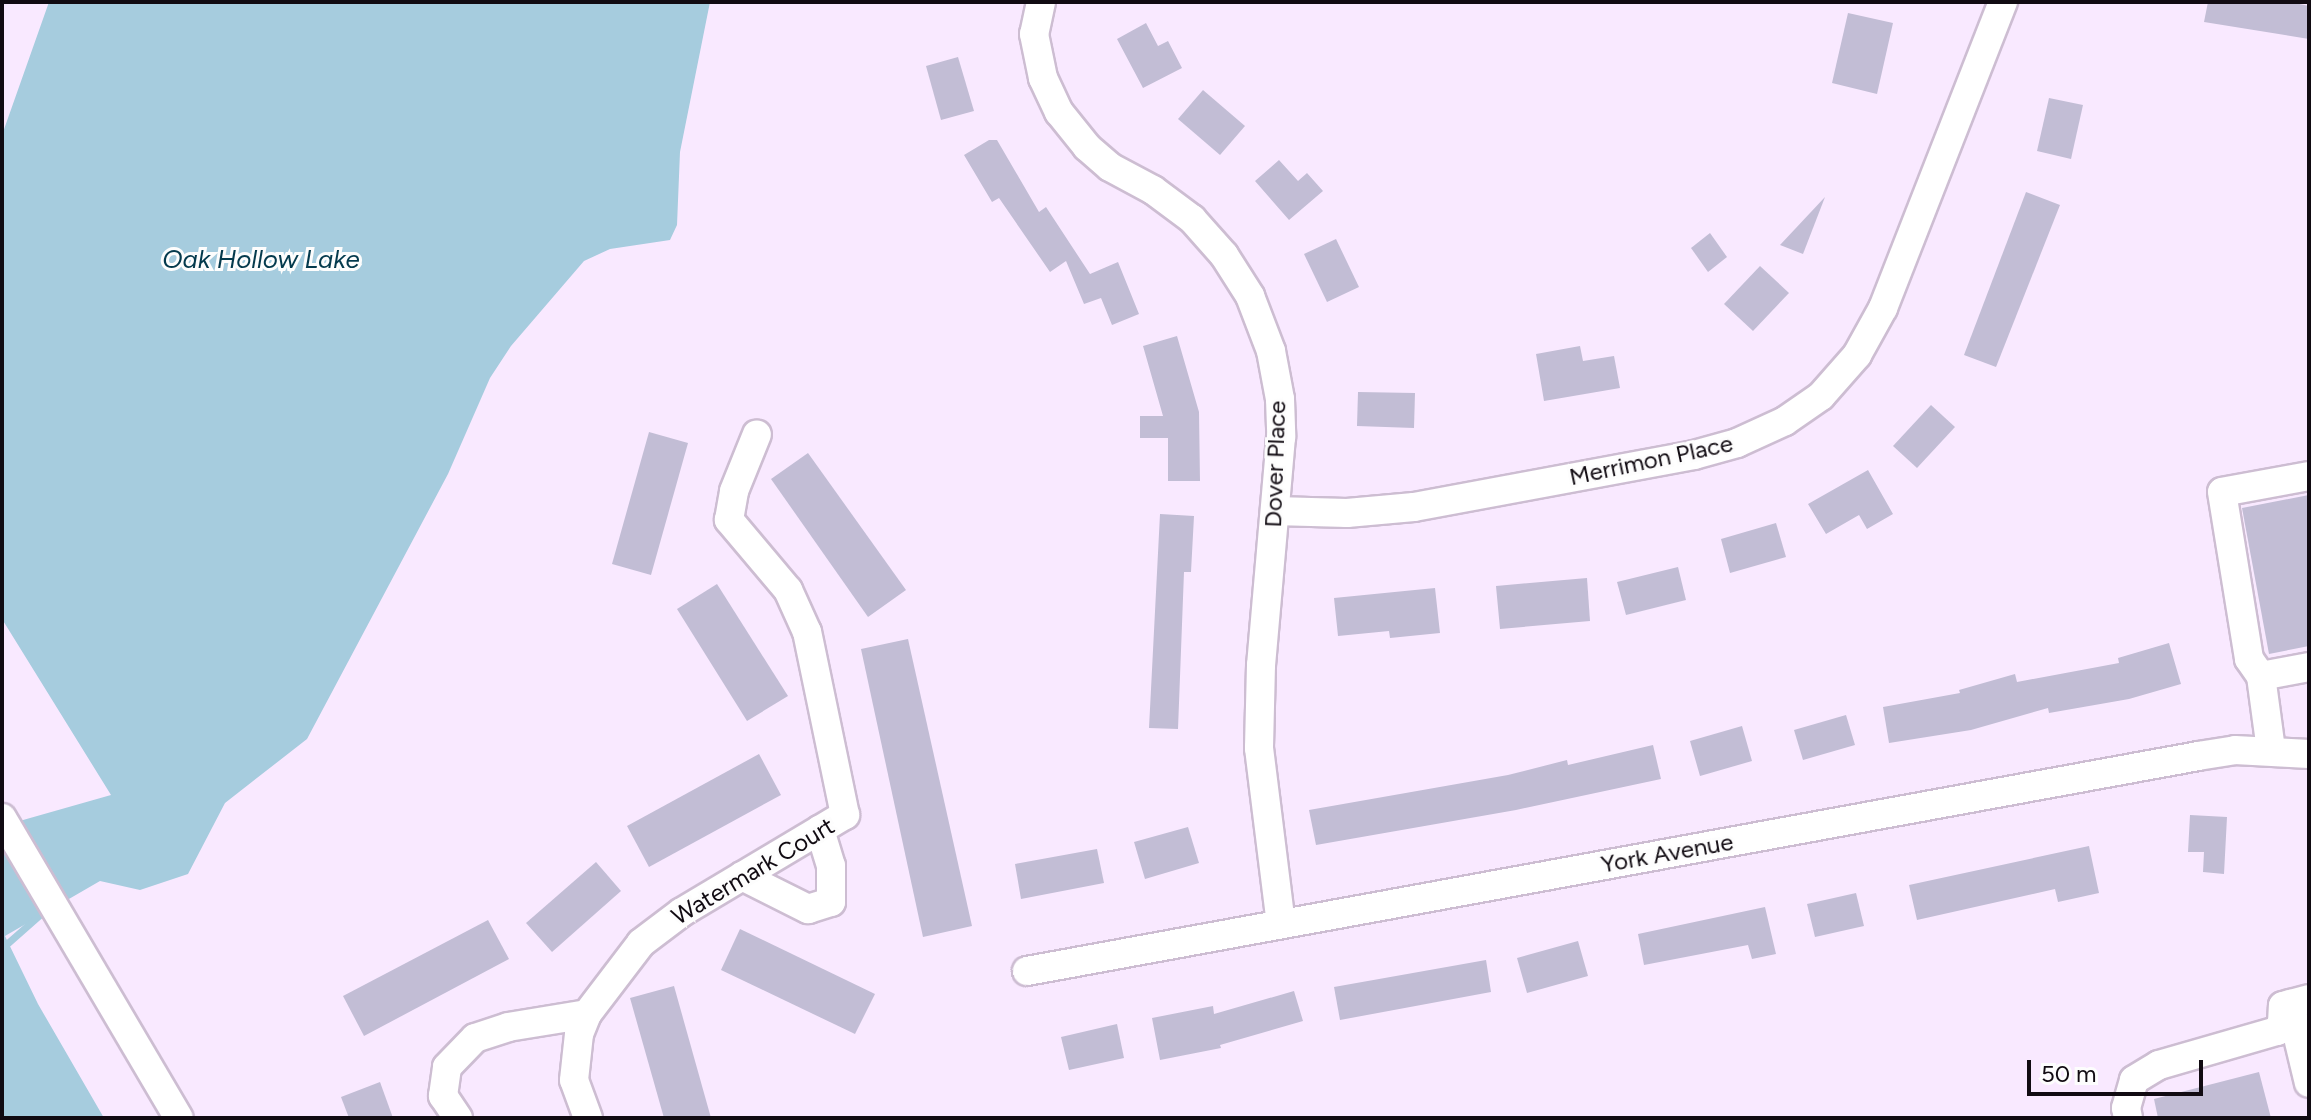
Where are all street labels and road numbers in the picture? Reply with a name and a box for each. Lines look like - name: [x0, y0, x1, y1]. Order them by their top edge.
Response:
- street label: Dover Place: [1258, 400, 1292, 528]
- street label: Merrimon Place: [1567, 429, 1735, 491]
- street label: Watermark Court: [666, 811, 840, 931]
- street label: York Avenue: [1599, 827, 1735, 879]

